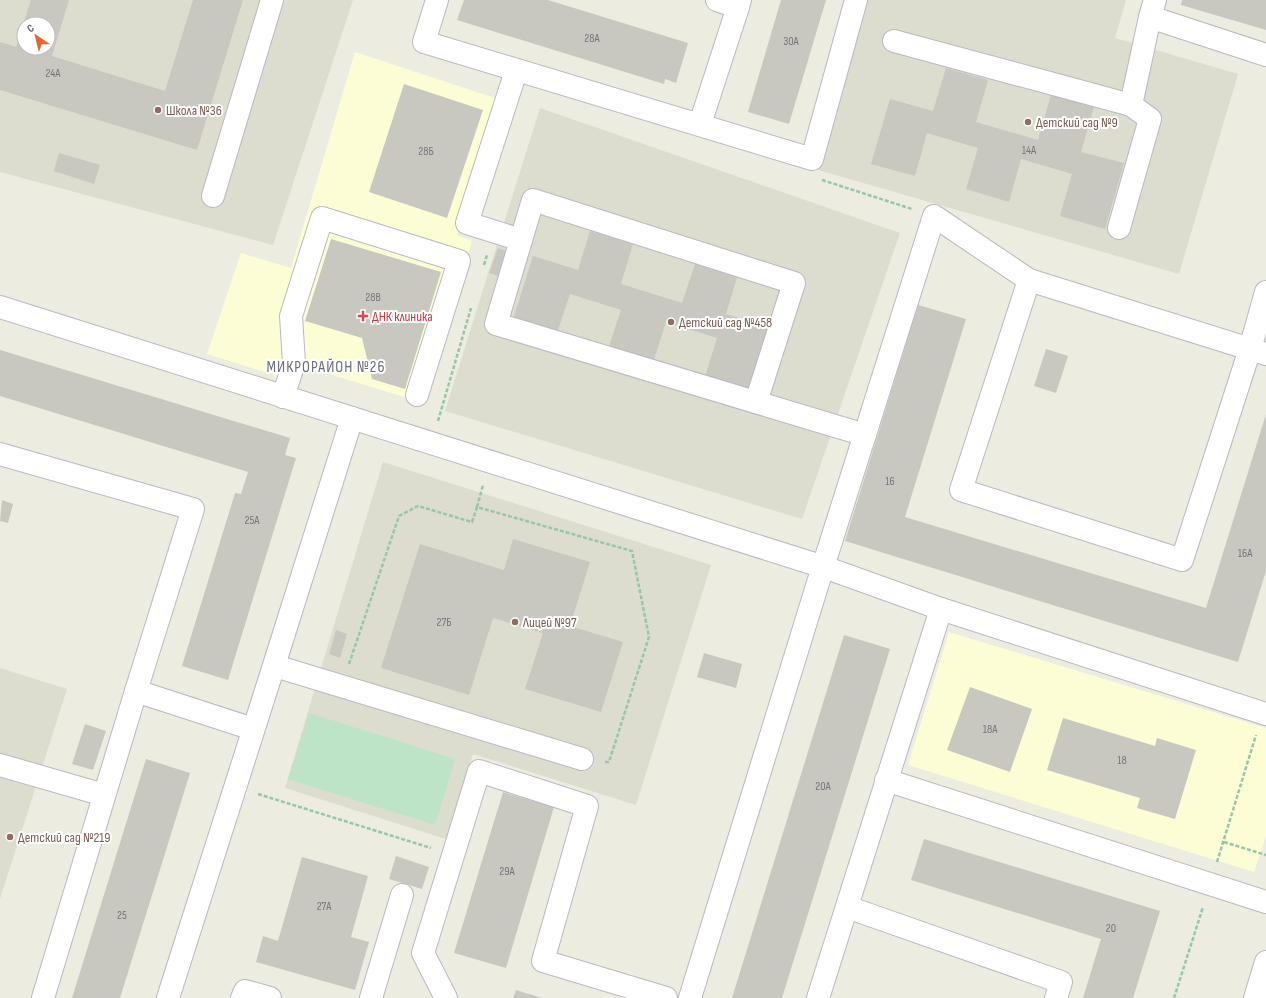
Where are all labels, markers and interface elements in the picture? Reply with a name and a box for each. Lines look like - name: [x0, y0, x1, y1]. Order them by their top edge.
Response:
- north arrow: [16, 16, 56, 56]
- text: С: [25, 21, 37, 35]
- house number: 28А: [584, 31, 601, 46]
- house number: 30А: [783, 34, 800, 49]
- house number: 24А: [45, 66, 61, 81]
- place label: Школа №36: [166, 102, 222, 119]
- marker: Школа №36: [153, 105, 163, 115]
- place label: Детский сад №9: [1036, 114, 1118, 131]
- marker: Детский сад №9: [1023, 117, 1033, 127]
- house number: 14А: [1022, 143, 1037, 158]
- house number: 28Б: [418, 144, 434, 159]
- house number: 28В: [365, 290, 381, 305]
- place label: ДНК клиника: [372, 308, 433, 325]
- marker: ДНК клиника: [357, 310, 369, 322]
- place label: Детский сад №458: [679, 314, 772, 331]
- marker: Детский сад №458: [666, 317, 676, 327]
- district label: МИКРОРАЙОН №26: [267, 358, 385, 377]
- house number: 16: [885, 474, 895, 489]
- house number: 25А: [245, 513, 260, 528]
- house number: 16А: [1238, 546, 1253, 561]
- place label: Лицей №97: [522, 614, 577, 631]
- house number: 27Б: [436, 615, 452, 630]
- marker: Лицей №97: [510, 617, 520, 627]
- house number: 18А: [983, 722, 998, 737]
- house number: 18: [1117, 753, 1127, 768]
- house number: 20А: [815, 779, 832, 794]
- place label: Детский сад №219: [18, 829, 110, 846]
- marker: Детский сад №219: [5, 832, 15, 842]
- house number: 29А: [499, 864, 516, 879]
- house number: 27А: [317, 899, 332, 914]
- house number: 25: [117, 908, 127, 923]
- house number: 20: [1106, 921, 1116, 936]

